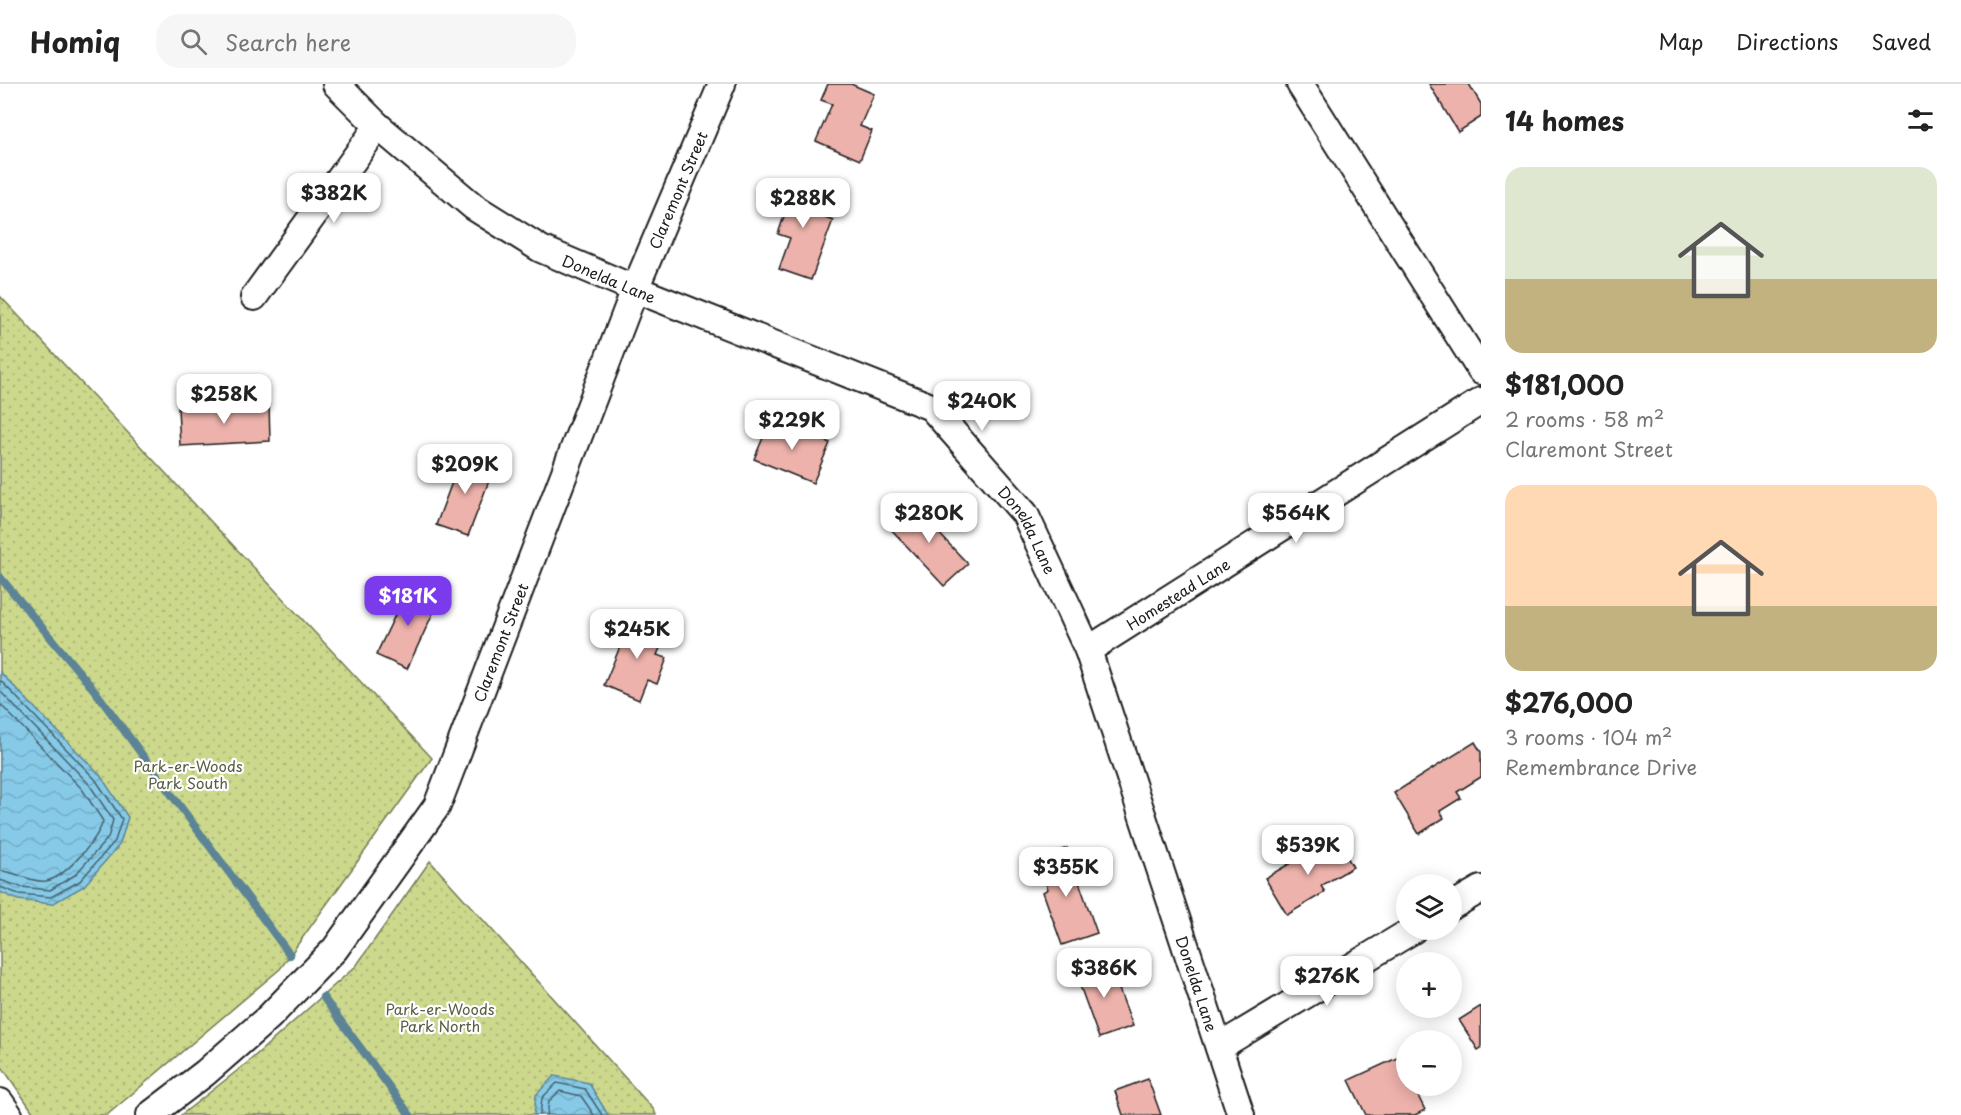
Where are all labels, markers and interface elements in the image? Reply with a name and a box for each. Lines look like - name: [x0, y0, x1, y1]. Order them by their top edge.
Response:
- search box: [156, 14, 576, 68]
- text: Homiq: [30, 20, 120, 63]
- icon: search: [177, 25, 210, 58]
- text: Search here: [225, 25, 351, 58]
- text: Map: [1658, 25, 1703, 57]
- text: Directions: [1736, 25, 1838, 57]
- text: Saved: [1871, 25, 1931, 57]
- text: 14 homes: [1505, 101, 1624, 140]
- icon: filters: [1904, 104, 1937, 137]
- street label: Claremont Street: [642, 127, 712, 252]
- pin: $382K: [292, 173, 376, 224]
- text: $382K: [301, 177, 367, 207]
- pin: $288K: [761, 178, 845, 229]
- text: $288K: [770, 182, 836, 212]
- icon: home: [1667, 206, 1775, 314]
- street label: Donelda Lane: [558, 248, 659, 308]
- text: $181,000: [1505, 365, 1624, 404]
- pin: $258K: [182, 374, 266, 425]
- text: $258K: [190, 378, 258, 408]
- pin: $240K: [940, 381, 1024, 432]
- text: $240K: [947, 385, 1017, 415]
- pin: $229K: [750, 400, 834, 451]
- text: $229K: [759, 404, 825, 434]
- text: 2 rooms · 58 m²: [1505, 404, 1664, 434]
- text: Claremont Street: [1505, 434, 1673, 464]
- pin: $209K: [423, 444, 507, 495]
- text: $209K: [431, 448, 499, 478]
- street label: Donelda Lane: [993, 480, 1063, 578]
- pin: $280K: [887, 493, 971, 544]
- pin: $564K: [1254, 493, 1338, 544]
- text: $280K: [894, 497, 964, 527]
- text: $564K: [1262, 497, 1330, 527]
- icon: home: [1667, 524, 1775, 632]
- street label: Homestead Lane: [1121, 552, 1234, 635]
- pin: $181K: [366, 576, 450, 627]
- street label: Claremont Street: [466, 579, 533, 705]
- text: $181K: [379, 580, 437, 610]
- pin: $245K: [595, 609, 679, 660]
- text: $245K: [604, 613, 670, 643]
- text: $276,000: [1505, 683, 1633, 722]
- text: 3 rooms · 104 m²: [1505, 722, 1672, 752]
- text: Remembrance Drive: [1505, 752, 1697, 782]
- park label: Park-er-Woods Park South: [133, 754, 243, 794]
- pin: $539K: [1266, 825, 1350, 876]
- text: $539K: [1276, 829, 1340, 859]
- pin: $355K: [1024, 847, 1108, 898]
- text: $355K: [1033, 851, 1099, 881]
- map controls: [1396, 874, 1462, 1096]
- button: layers: [1396, 874, 1462, 940]
- street label: Donelda Lane: [1171, 932, 1224, 1034]
- pin: $386K: [1062, 948, 1146, 999]
- text: $386K: [1071, 952, 1137, 982]
- button: +: [1396, 952, 1462, 1018]
- pin: $276K: [1285, 956, 1369, 1007]
- text: $276K: [1294, 960, 1360, 990]
- park label: Park-er-Woods Park North: [385, 997, 495, 1037]
- button: −: [1396, 1030, 1462, 1096]

